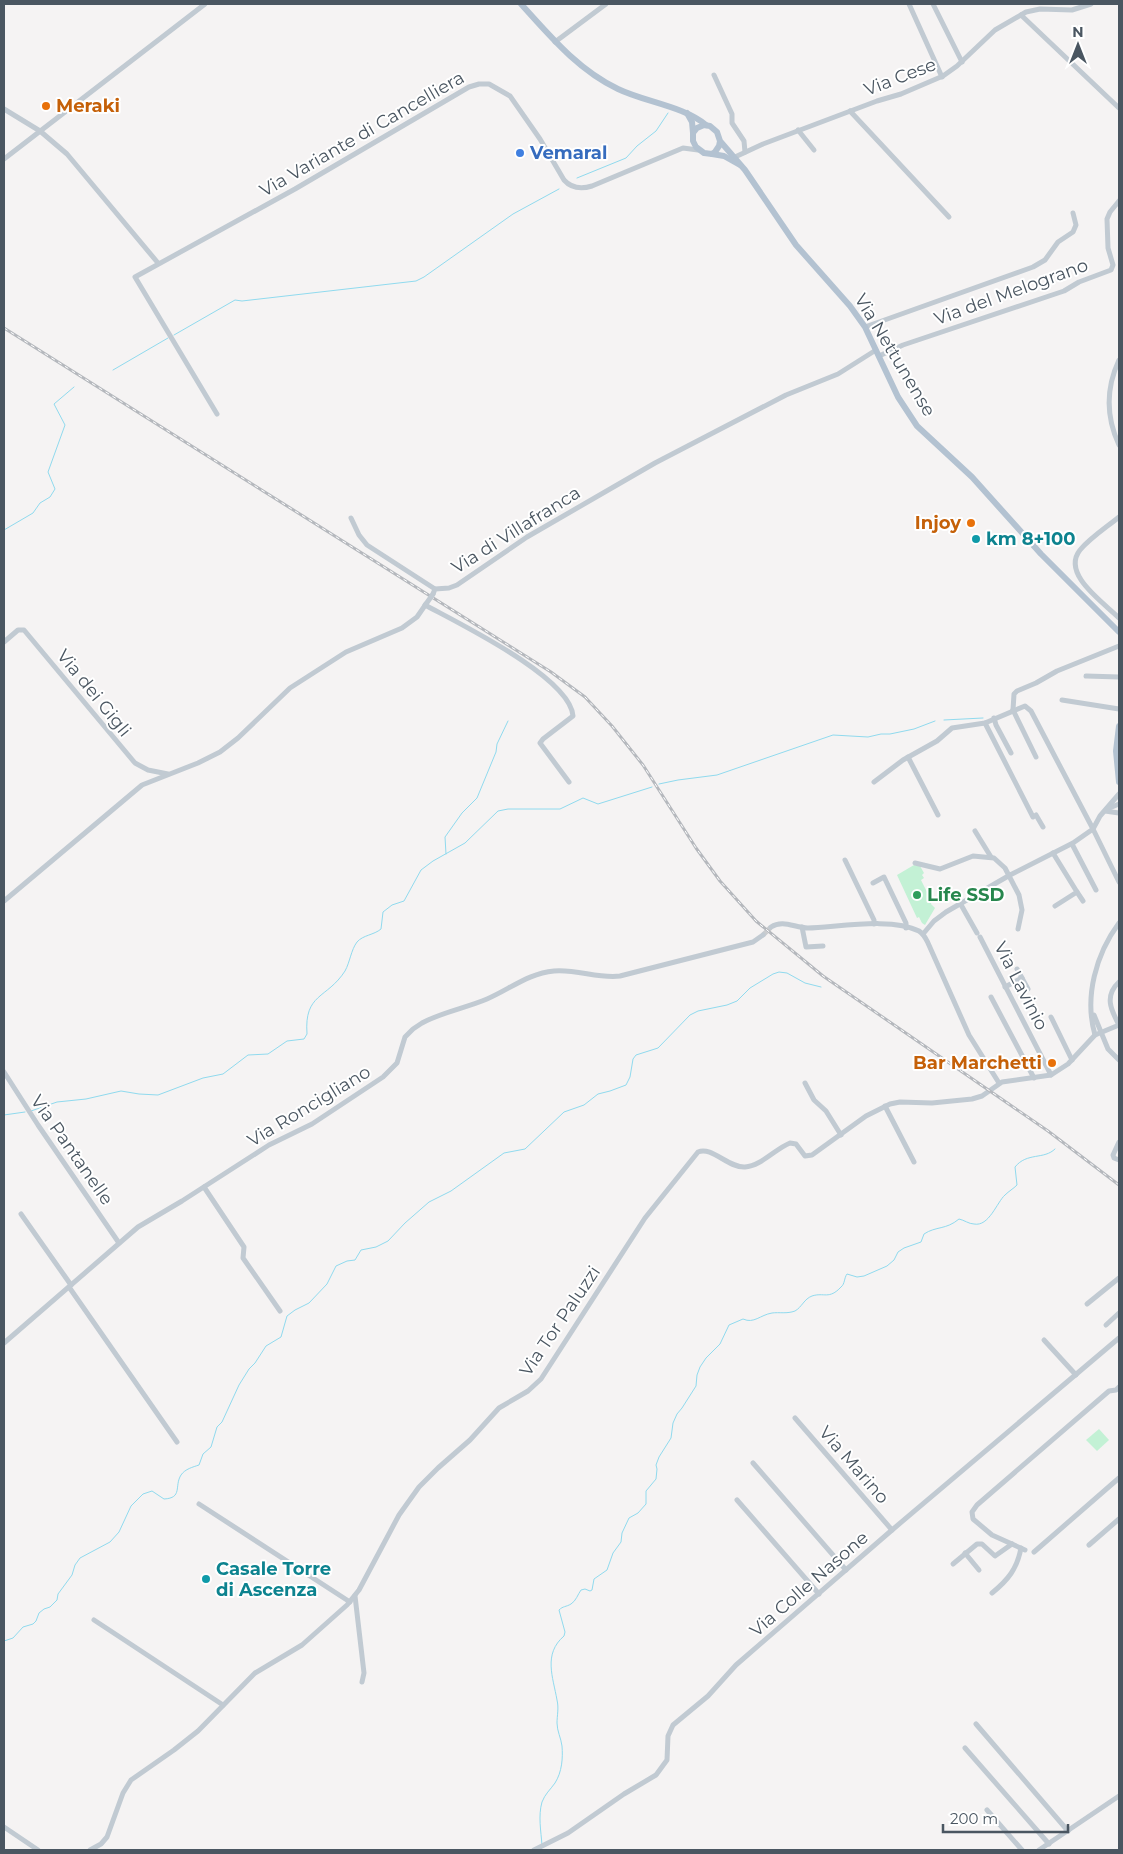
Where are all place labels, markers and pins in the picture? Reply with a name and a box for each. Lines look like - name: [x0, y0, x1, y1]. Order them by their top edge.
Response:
- place label: Meraki: [56, 95, 120, 117]
- marker: Meraki: [40, 100, 52, 112]
- place label: Vemaral: [529, 142, 607, 164]
- marker: Vemaral: [514, 147, 526, 159]
- place label: Injoy: [915, 512, 961, 534]
- marker: Injoy: [965, 517, 977, 529]
- place label: km 8+100: [986, 528, 1075, 550]
- marker: km 8+100: [970, 533, 982, 545]
- place label: Life SSD: [927, 884, 1005, 906]
- marker: Life SSD: [911, 889, 923, 901]
- place label: Bar Marchetti: [913, 1052, 1042, 1074]
- marker: Bar Marchetti: [1046, 1057, 1058, 1069]
- place label: Casale Torre di Ascenza: [216, 1558, 331, 1601]
- marker: Casale Torre di Ascenza: [200, 1573, 212, 1585]

